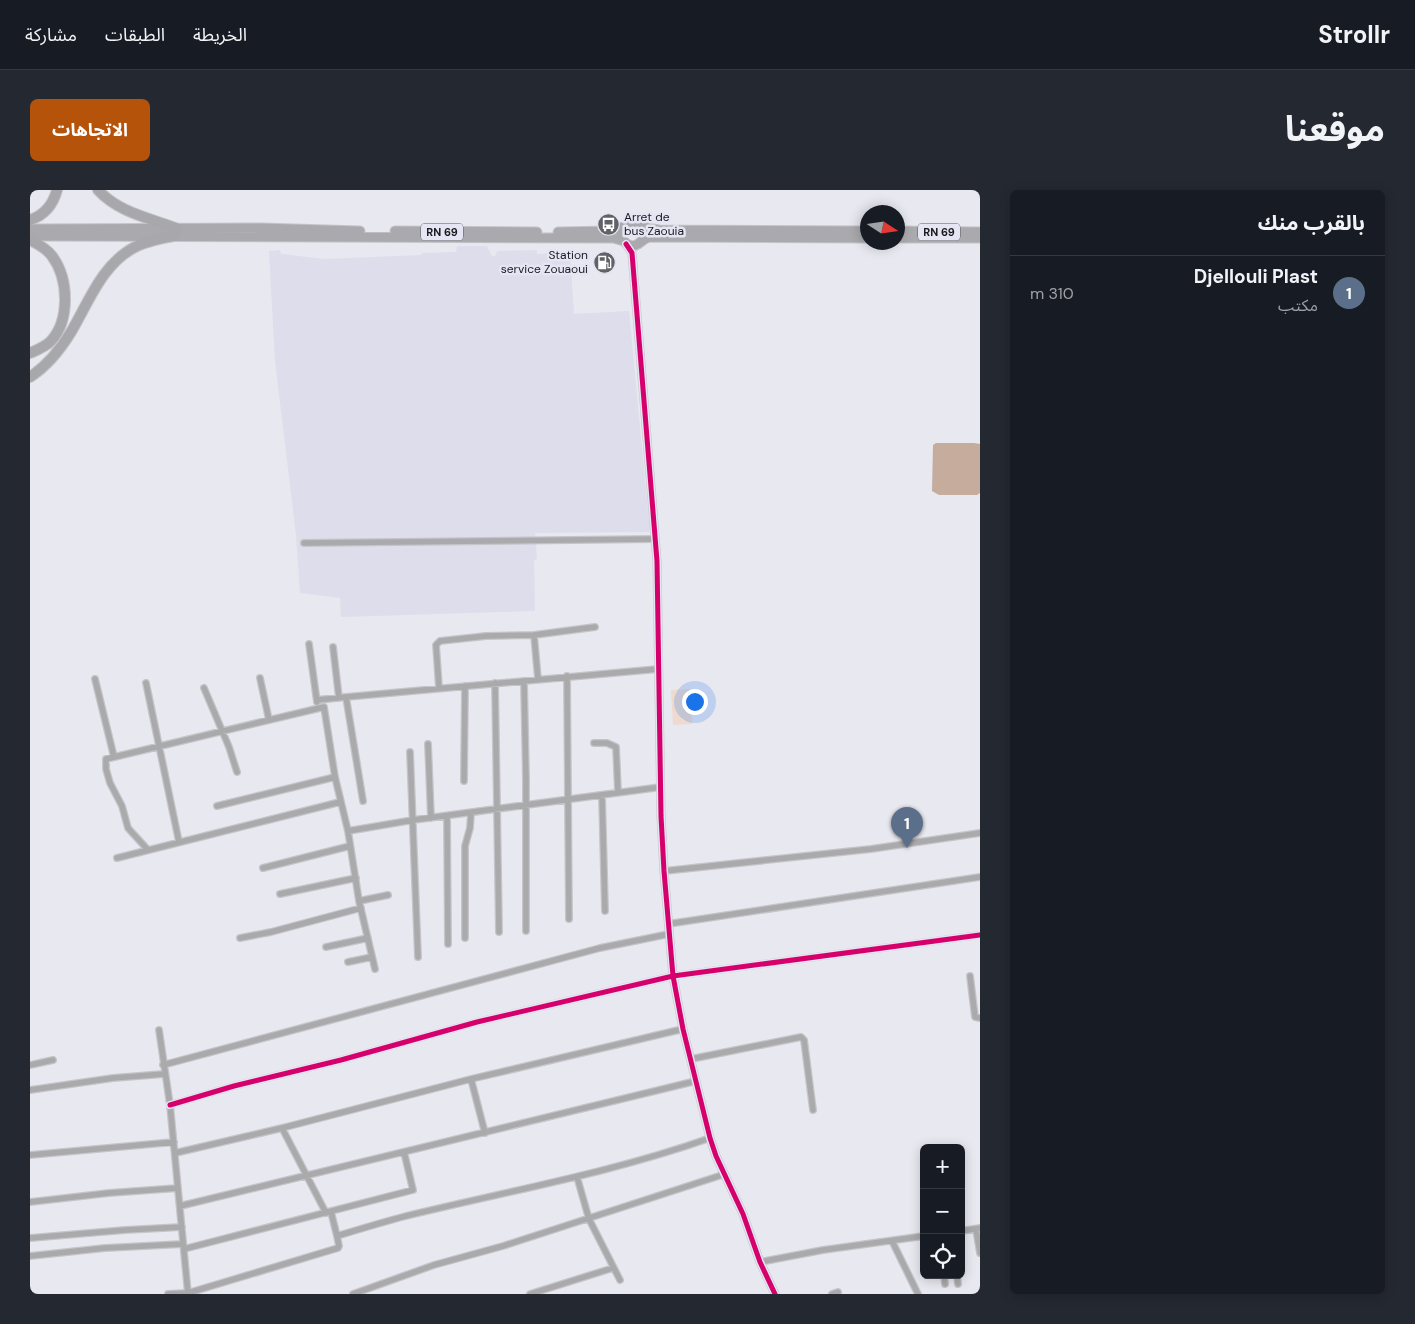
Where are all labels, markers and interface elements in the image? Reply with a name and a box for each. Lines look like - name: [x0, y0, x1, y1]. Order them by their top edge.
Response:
- text: Strollr: [1318, 19, 1390, 50]
- text: مشاركة: [25, 23, 77, 47]
- text: الطبقات: [105, 23, 165, 47]
- text: الخريطة: [193, 23, 247, 47]
- button: الاتجاهات: [30, 99, 150, 161]
- text: موقعنا: [1285, 106, 1385, 152]
- north arrow: [860, 205, 905, 250]
- place label: Arret de bus Zaouia: [624, 209, 684, 239]
- text: بالقرب منك: [1258, 209, 1365, 237]
- bus stop icon: Arret de bus Zaouia: [596, 212, 620, 236]
- road number: RN 69: [421, 224, 463, 241]
- road number: RN 69: [918, 224, 960, 241]
- place label: Station service Zouaoui: [501, 247, 588, 277]
- fuel station icon: Station service Zouaoui: [592, 250, 616, 274]
- text: Djellouli Plast: [1194, 264, 1318, 289]
- text: 310 m: [1030, 283, 1074, 304]
- text: 1: [1346, 283, 1352, 304]
- text: مكتب: [1278, 295, 1318, 316]
- your location: [682, 689, 708, 715]
- pin: 1: [891, 807, 923, 848]
- map controls: [920, 1144, 965, 1279]
- button: +: [920, 1144, 965, 1189]
- button: −: [920, 1189, 965, 1234]
- button: locate: [920, 1234, 965, 1279]

